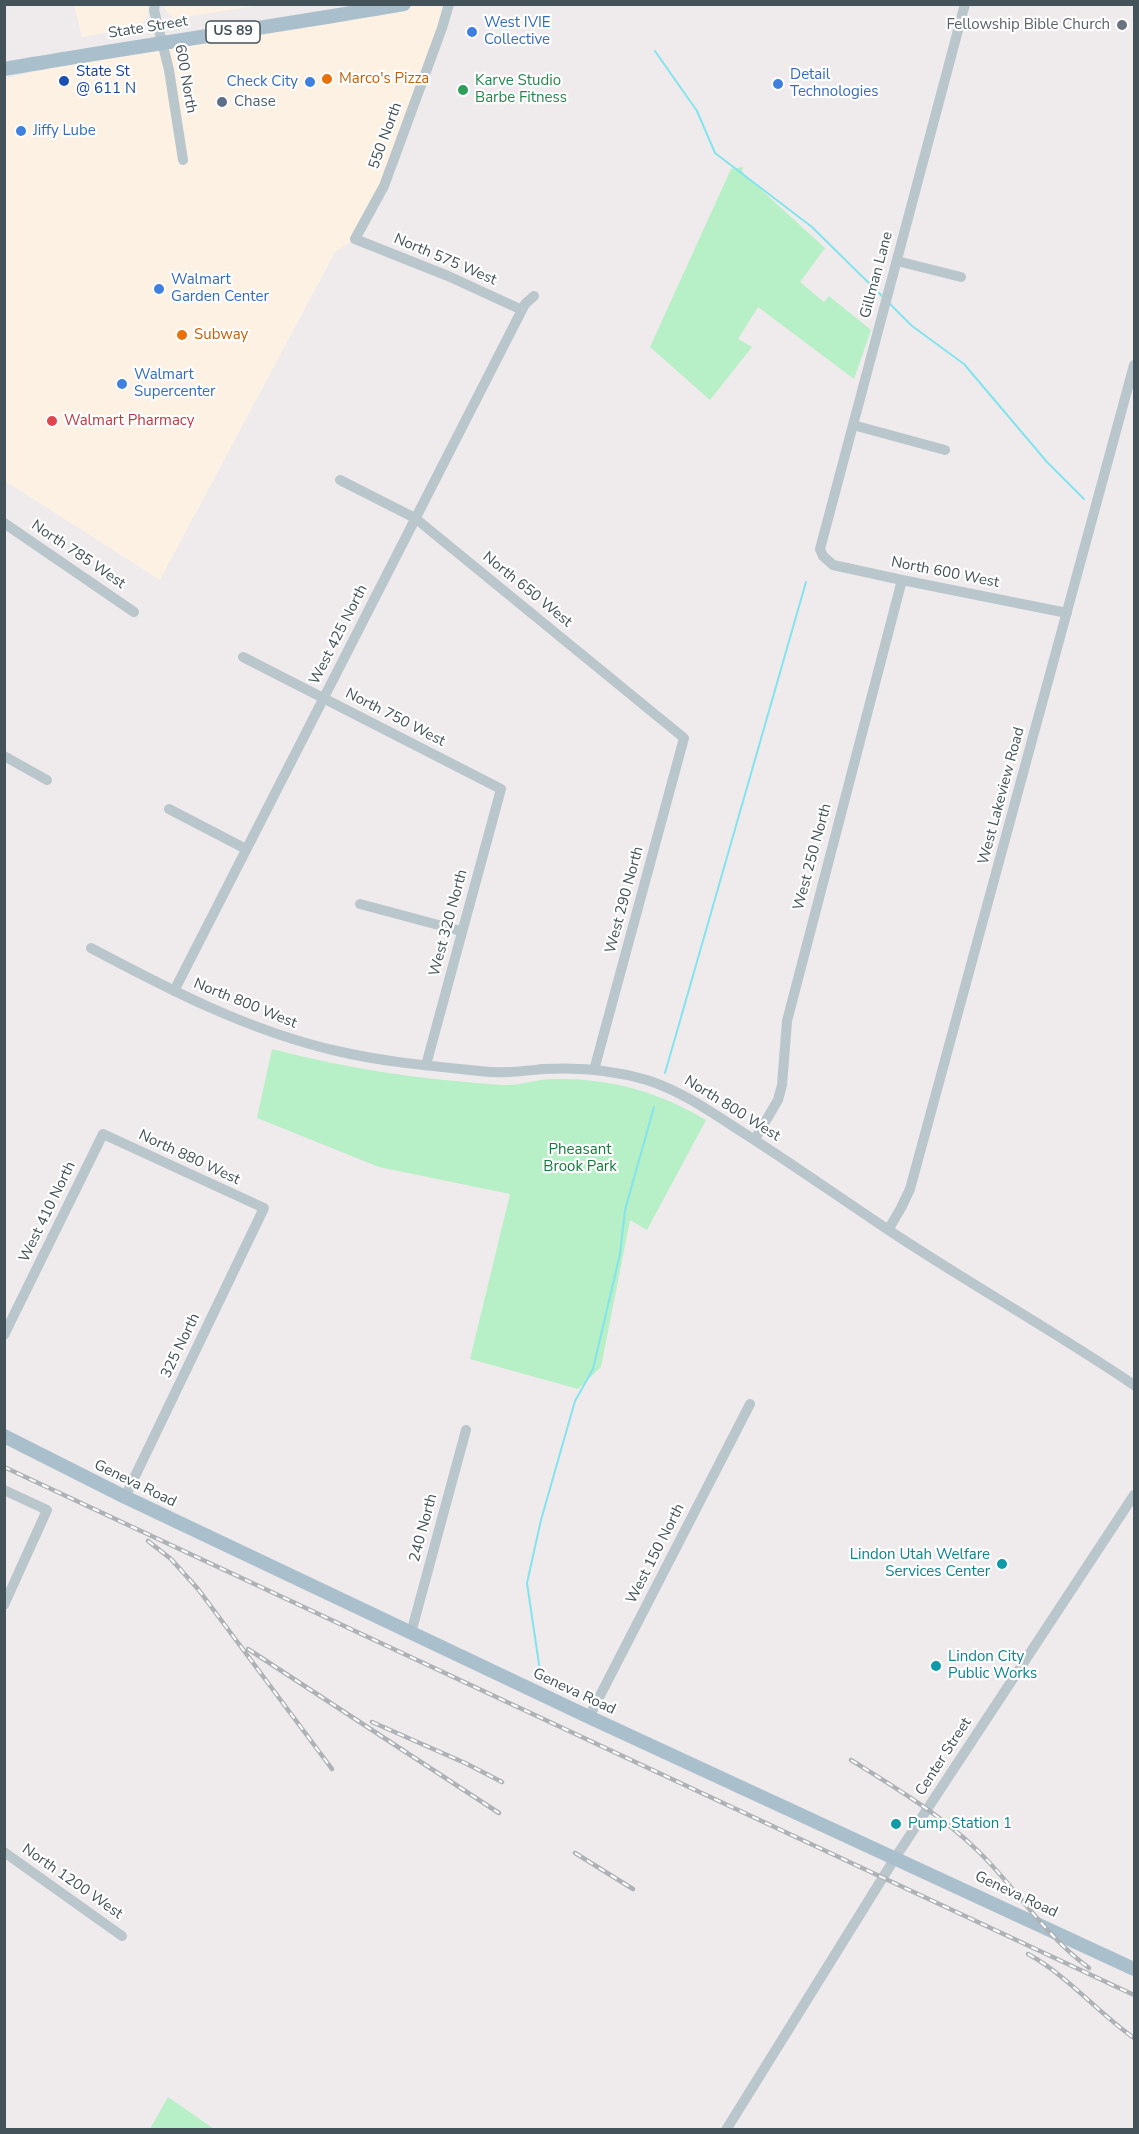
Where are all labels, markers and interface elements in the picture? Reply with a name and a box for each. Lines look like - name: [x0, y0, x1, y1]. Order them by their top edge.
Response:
- street label: State Street: [107, 13, 189, 43]
- place label: West IVIE Collective: [484, 14, 551, 49]
- place label: Fellowship Bible Church: [946, 16, 1110, 34]
- marker: Fellowship Bible Church: [1115, 18, 1129, 32]
- road number: US 89: [206, 21, 260, 43]
- marker: West IVIE Collective: [465, 25, 479, 39]
- street label: 600 North: [170, 43, 200, 115]
- place label: State St @ 611 N: [76, 63, 136, 98]
- place label: Detail Technologies: [790, 66, 878, 101]
- place label: Marco's Pizza: [339, 70, 429, 88]
- marker: Marco's Pizza: [320, 72, 334, 86]
- place label: Karve Studio Barbe Fitness: [475, 72, 567, 107]
- place label: Check City: [226, 73, 298, 91]
- marker: State St @ 611 N: [57, 74, 71, 88]
- marker: Check City: [303, 75, 317, 89]
- marker: Detail Technologies: [771, 77, 785, 91]
- marker: Karve Studio Barbe Fitness: [456, 83, 470, 97]
- place label: Chase: [234, 93, 276, 111]
- marker: Chase: [215, 95, 229, 109]
- street label: 550 North: [366, 100, 406, 172]
- place label: Jiffy Lube: [33, 122, 96, 140]
- marker: Jiffy Lube: [14, 124, 28, 138]
- street label: North 575 West: [391, 230, 499, 290]
- street label: Gillman Lane: [857, 230, 897, 320]
- place label: Walmart Garden Center: [171, 271, 269, 306]
- marker: Walmart Garden Center: [152, 282, 166, 296]
- place label: Subway: [194, 326, 248, 344]
- marker: Subway: [175, 328, 189, 342]
- place label: Walmart Supercenter: [134, 366, 215, 401]
- marker: Walmart Supercenter: [115, 377, 129, 391]
- place label: Walmart Pharmacy: [64, 412, 195, 430]
- marker: Walmart Pharmacy: [45, 414, 59, 428]
- street label: North 785 West: [27, 517, 129, 593]
- street label: North 650 West: [479, 548, 575, 632]
- street label: North 600 West: [889, 554, 1001, 592]
- street label: West 425 North: [306, 582, 372, 688]
- street label: North 750 West: [342, 685, 448, 751]
- street label: West Lakeview Road: [975, 725, 1029, 867]
- street label: West 250 North: [790, 802, 836, 912]
- street label: West 290 North: [602, 845, 648, 955]
- street label: West 320 North: [426, 868, 472, 978]
- street label: North 800 West: [191, 975, 299, 1033]
- street label: North 800 West: [681, 1072, 783, 1146]
- street label: North 880 West: [135, 1127, 243, 1189]
- park label: Pheasant Brook Park: [543, 1141, 617, 1176]
- street label: West 410 North: [16, 1159, 80, 1265]
- street label: 325 North: [158, 1311, 204, 1381]
- street label: Geneva Road: [91, 1456, 179, 1512]
- street label: 240 North: [406, 1492, 442, 1564]
- street label: West 150 North: [623, 1501, 689, 1607]
- place label: Lindon Utah Welfare Services Center: [850, 1546, 990, 1581]
- marker: Lindon Utah Welfare Services Center: [995, 1557, 1009, 1571]
- place label: Lindon City Public Works: [948, 1648, 1037, 1683]
- marker: Lindon City Public Works: [929, 1659, 943, 1673]
- street label: Geneva Road: [530, 1665, 618, 1719]
- street label: Center Street: [912, 1715, 976, 1799]
- place label: Pump Station 1: [908, 1815, 1012, 1833]
- marker: Pump Station 1: [889, 1817, 903, 1831]
- street label: North 1200 West: [18, 1841, 126, 1923]
- street label: Geneva Road: [972, 1868, 1060, 1922]

